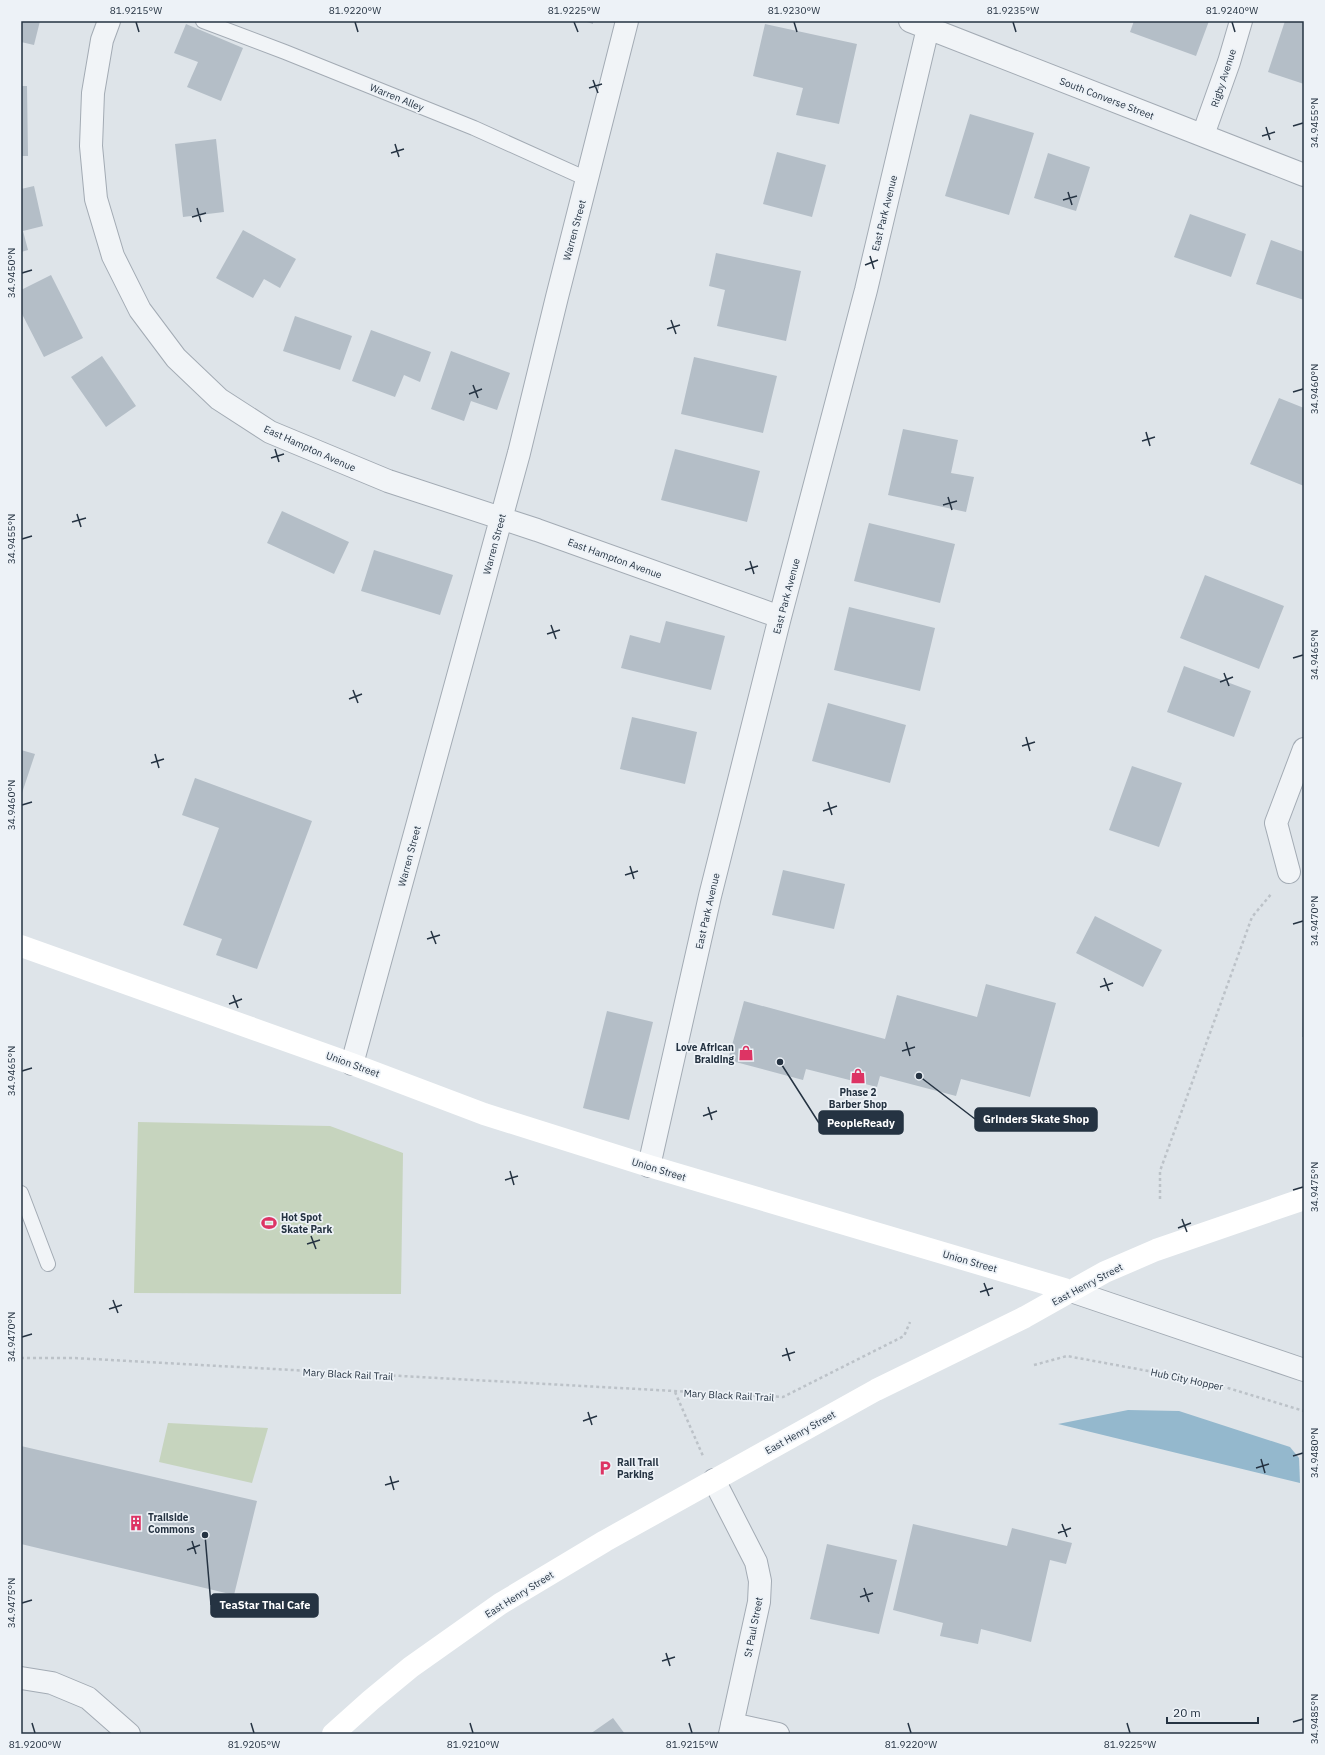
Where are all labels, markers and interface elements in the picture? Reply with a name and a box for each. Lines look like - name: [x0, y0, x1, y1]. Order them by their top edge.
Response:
- text: 81.9215°W: [110, 4, 162, 17]
- text: 81.9220°W: [329, 4, 381, 17]
- text: 81.9225°W: [548, 4, 600, 17]
- text: 81.9230°W: [768, 4, 820, 17]
- text: 81.9235°W: [987, 4, 1039, 17]
- text: 81.9240°W: [1206, 4, 1258, 17]
- street label: Rigby Avenue: [1208, 47, 1239, 109]
- street label: South Converse Street: [1058, 74, 1156, 123]
- street label: Warren Alley: [368, 81, 426, 114]
- text: 34.9455°N: [1308, 98, 1321, 148]
- street label: East Park Avenue: [869, 173, 900, 252]
- street label: Warren Street: [560, 198, 589, 262]
- text: 34.9450°N: [5, 248, 18, 298]
- text: 34.9460°N: [1308, 364, 1321, 414]
- street label: East Hampton Avenue: [262, 422, 358, 475]
- street label: Warren Street: [480, 512, 509, 576]
- text: 34.9455°N: [5, 514, 18, 564]
- street label: East Hampton Avenue: [566, 535, 664, 582]
- street label: East Park Avenue: [770, 556, 803, 635]
- text: 34.9465°N: [1308, 630, 1321, 680]
- text: 34.9460°N: [5, 780, 18, 830]
- street label: Warren Street: [395, 824, 424, 888]
- street label: East Park Avenue: [692, 871, 723, 950]
- text: 34.9470°N: [1308, 896, 1321, 946]
- place label: Love African Braiding: [676, 1041, 734, 1066]
- shop icon: Love African Braiding: [737, 1044, 755, 1062]
- text: 34.9465°N: [5, 1046, 18, 1096]
- street label: Union Street: [324, 1049, 382, 1080]
- shop icon: Phase 2 Barber Shop: [849, 1067, 867, 1085]
- place label: Phase 2 Barber Shop: [829, 1086, 887, 1111]
- callout: Grinders Skate Shop: [975, 1108, 1097, 1131]
- callout: PeopleReady: [819, 1111, 903, 1134]
- text: Grinders Skate Shop: [983, 1112, 1089, 1126]
- text: PeopleReady: [827, 1116, 895, 1130]
- street label: Union Street: [630, 1155, 688, 1184]
- text: 34.9475°N: [1308, 1162, 1321, 1212]
- place label: Hot Spot Skate Park: [281, 1211, 333, 1236]
- sports icon: Hot Spot Skate Park: [260, 1214, 278, 1232]
- street label: Union Street: [941, 1248, 999, 1276]
- street label: East Henry Street: [1049, 1260, 1125, 1309]
- text: 34.9470°N: [5, 1312, 18, 1362]
- street label: Hub City Hopper: [1149, 1365, 1225, 1394]
- street label: Mary Black Rail Trail: [302, 1366, 394, 1383]
- street label: Mary Black Rail Trail: [683, 1387, 775, 1404]
- street label: East Henry Street: [763, 1407, 838, 1457]
- text: 34.9480°N: [1308, 1428, 1321, 1478]
- place label: Rail Trail Parking: [617, 1456, 658, 1481]
- parking icon: Rail Trail Parking: [596, 1459, 614, 1477]
- place label: Trailside Commons: [148, 1511, 195, 1536]
- building icon: Trailside Commons: [127, 1514, 145, 1532]
- street label: East Henry Street: [482, 1568, 556, 1621]
- text: 34.9475°N: [5, 1578, 18, 1628]
- callout: TeaStar Thai Cafe: [211, 1594, 318, 1617]
- street label: St Paul Street: [741, 1595, 766, 1658]
- text: TeaStar Thai Cafe: [220, 1598, 310, 1612]
- text: 34.9485°N: [1308, 1694, 1321, 1744]
- scale bar: [1167, 1699, 1258, 1725]
- text: 20 m: [1173, 1705, 1201, 1720]
- text: 81.9200°W: [9, 1738, 61, 1751]
- text: 81.9205°W: [228, 1738, 280, 1751]
- text: 81.9210°W: [447, 1738, 499, 1751]
- text: 81.9215°W: [666, 1738, 718, 1751]
- text: 81.9220°W: [885, 1738, 937, 1751]
- text: 81.9225°W: [1104, 1738, 1156, 1751]

